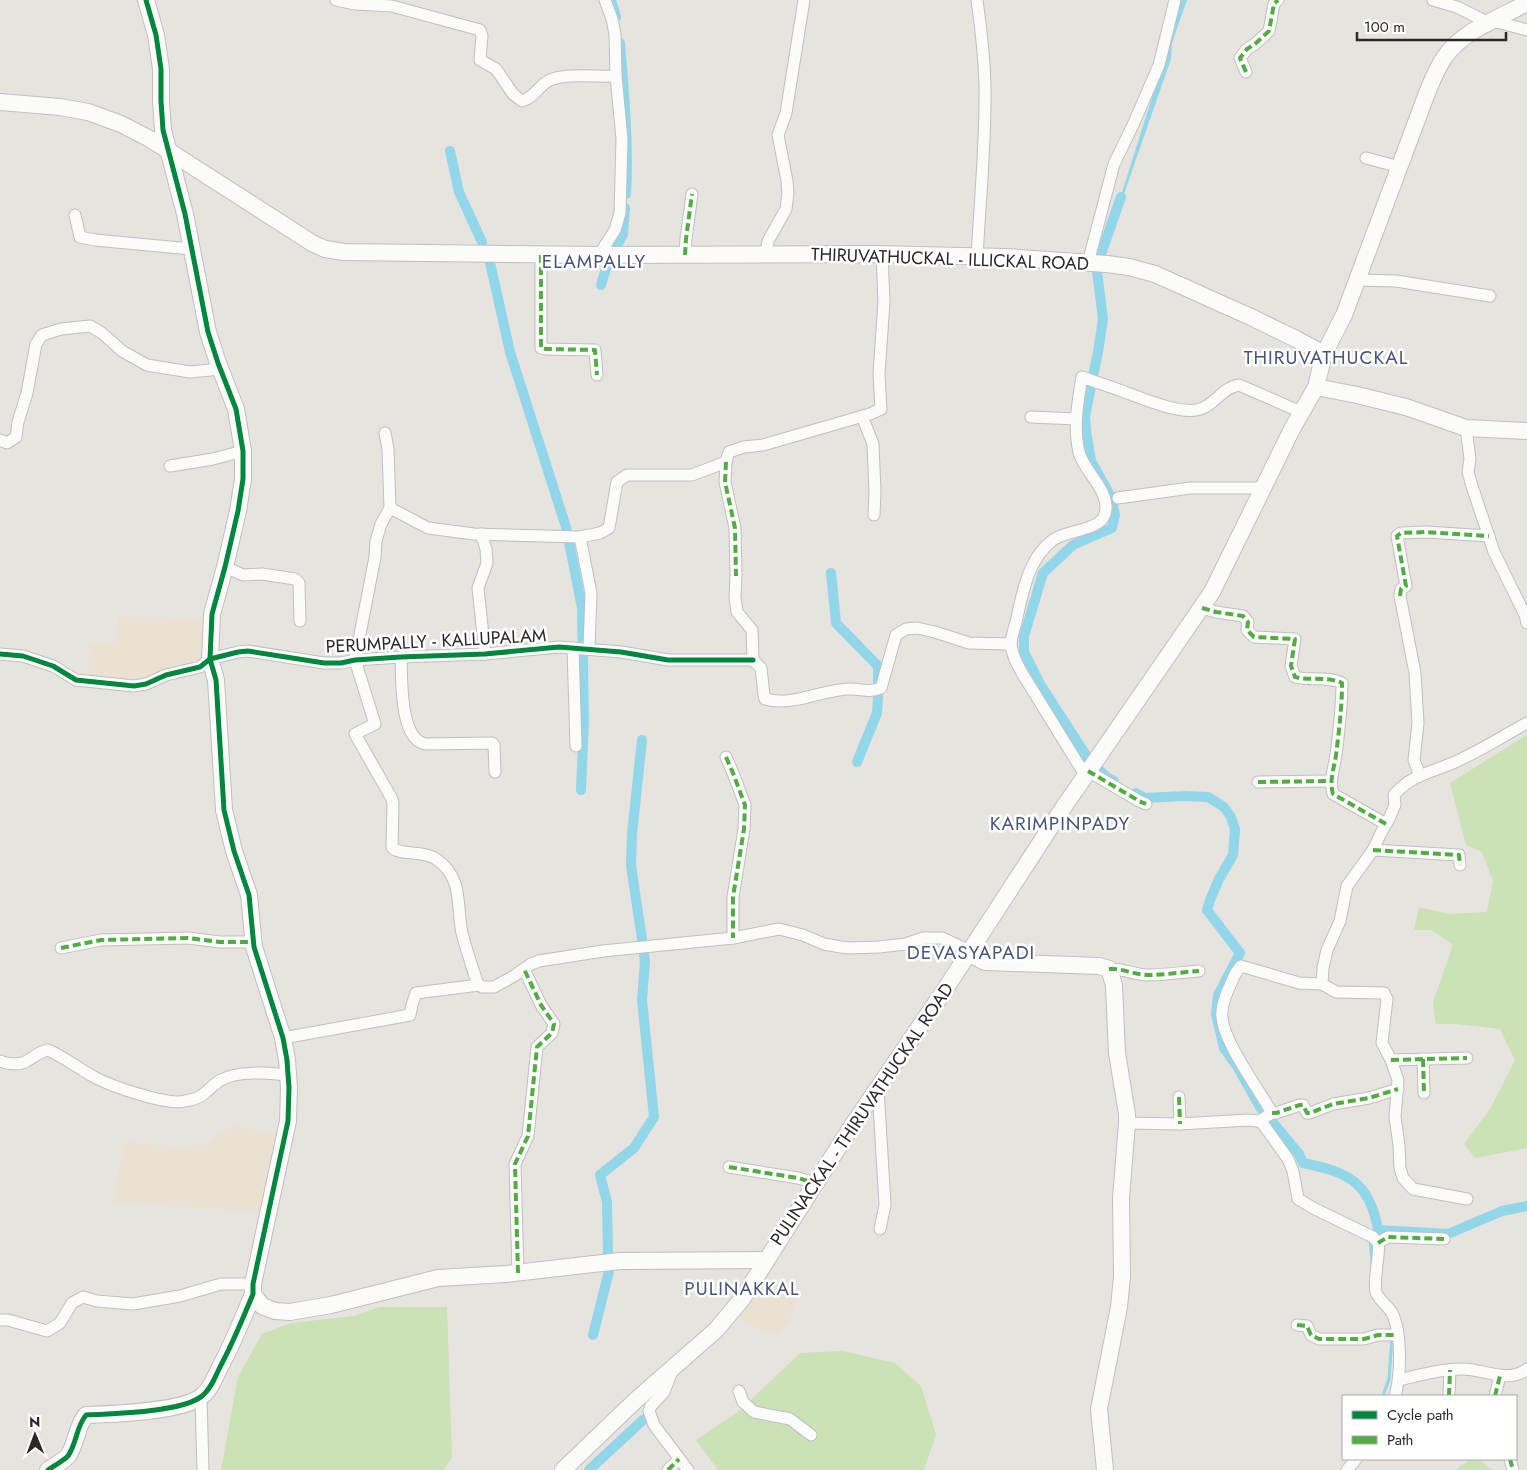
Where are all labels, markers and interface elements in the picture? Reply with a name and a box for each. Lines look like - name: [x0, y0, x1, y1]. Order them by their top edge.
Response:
- scale bar: [1357, 10, 1506, 42]
- text: 100 m: [1364, 16, 1405, 38]
- street label: THIRUVATHUCKAL - ILLICKAL ROAD: [811, 241, 1089, 277]
- district label: ELAMPALLY: [542, 248, 646, 275]
- district label: THIRUVATHUCKAL: [1244, 344, 1408, 371]
- street label: PERUMPALLY - KALLUPALAM: [325, 622, 547, 660]
- district label: KARIMPINPADY: [990, 810, 1130, 837]
- district label: DEVASYAPADI: [907, 939, 1035, 966]
- street label: PULINACKAL - THIRUVATHUCKAL ROAD: [764, 977, 960, 1251]
- district label: PULINAKKAL: [684, 1275, 800, 1302]
- legend: [1342, 1395, 1517, 1460]
- text: Cycle path: [1387, 1404, 1454, 1426]
- north arrow: [10, 1410, 60, 1460]
- text: N: [29, 1412, 41, 1432]
- text: Path: [1387, 1429, 1413, 1451]

